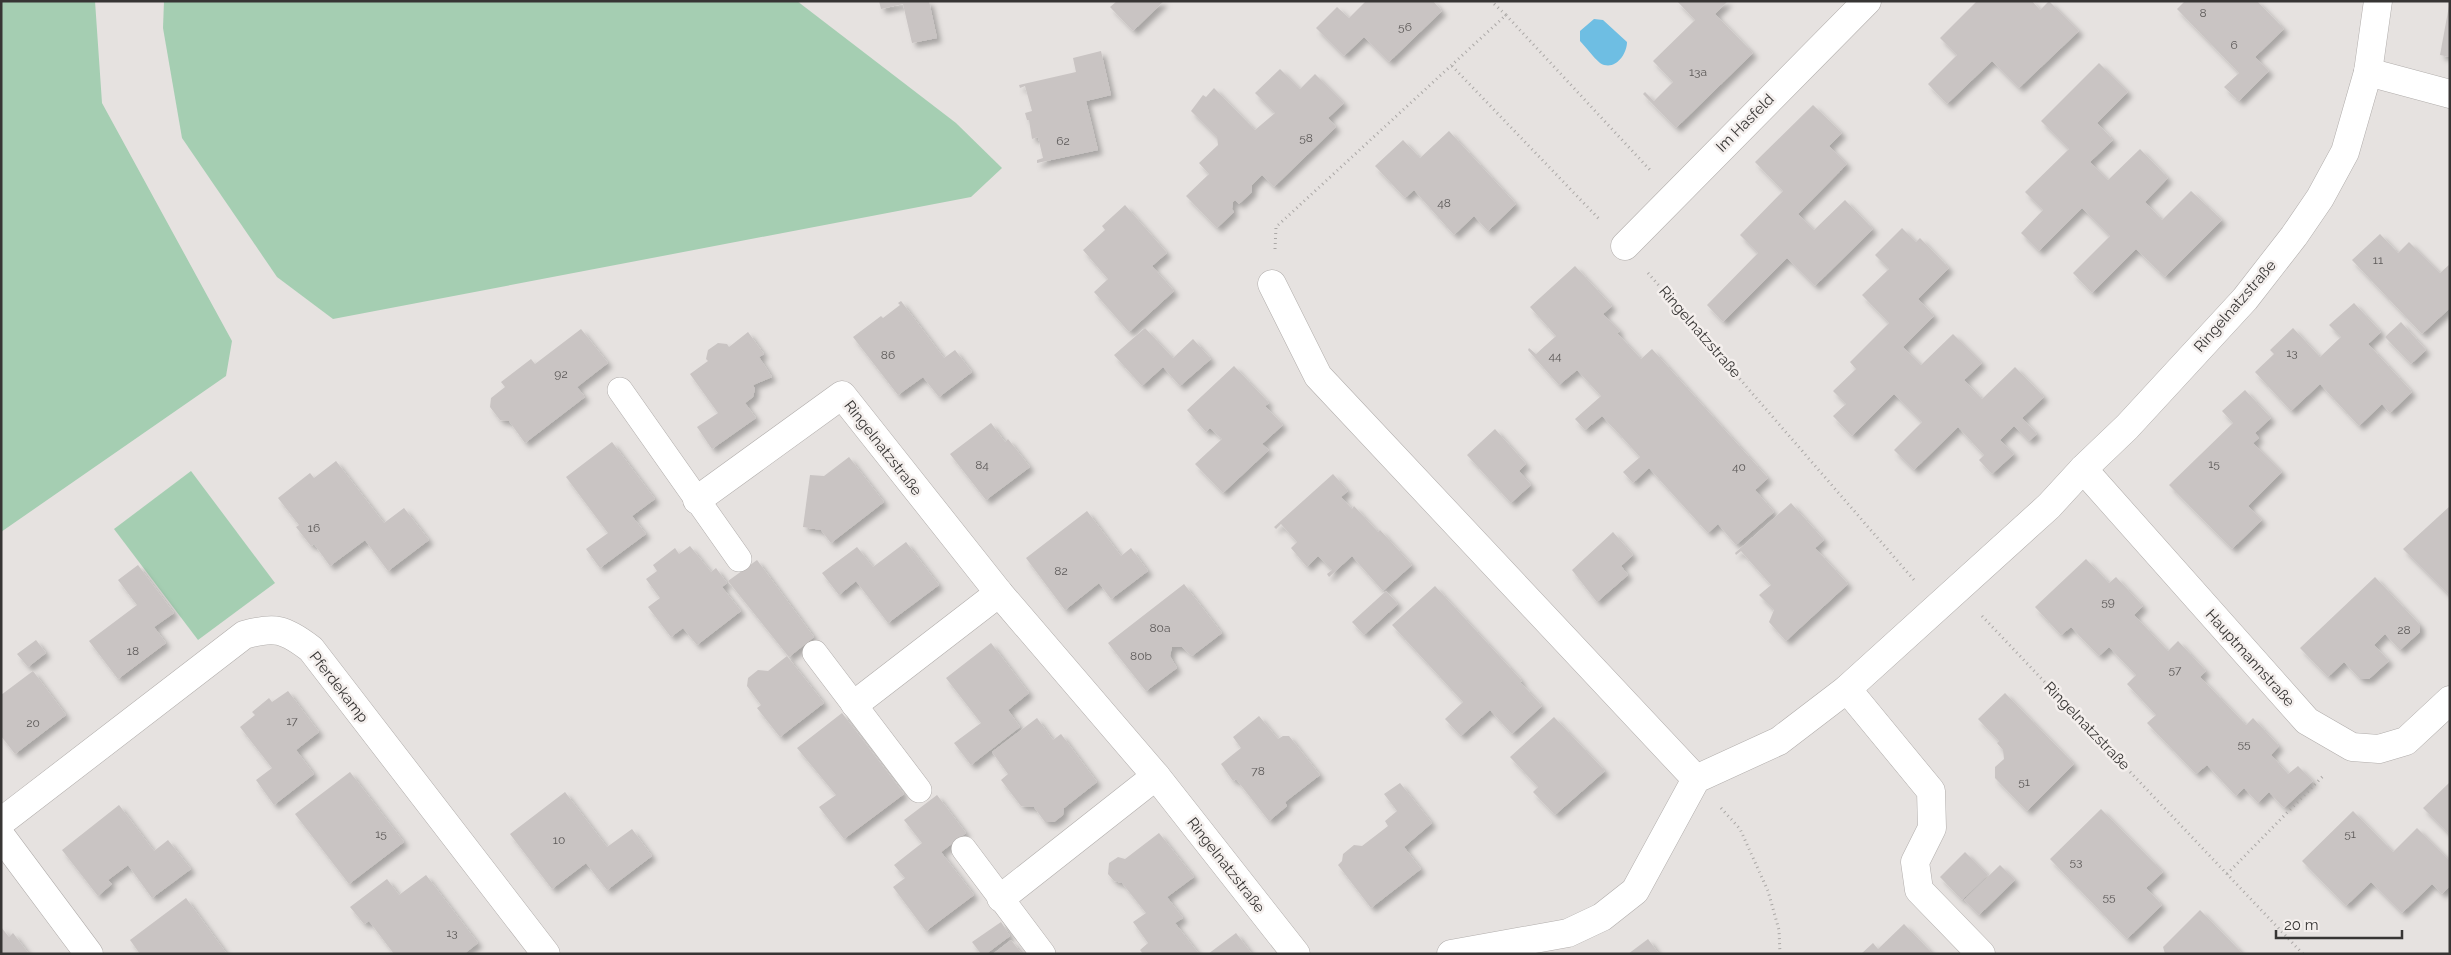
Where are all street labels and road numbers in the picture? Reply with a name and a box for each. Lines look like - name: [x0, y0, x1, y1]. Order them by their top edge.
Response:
- street label: Im Hasfeld: [1712, 90, 1778, 156]
- street label: Ringelnatzstraße: [2190, 256, 2280, 356]
- street label: Ringelnatzstraße: [1655, 282, 1745, 382]
- street label: Ringelnatzstraße: [840, 397, 926, 499]
- street label: Hauptmannstraße: [2202, 606, 2298, 710]
- street label: Pferdekamp: [306, 648, 372, 726]
- street label: Ringelnatzstraße: [2040, 678, 2134, 774]
- street label: Ringelnatzstraße: [1183, 814, 1269, 916]

